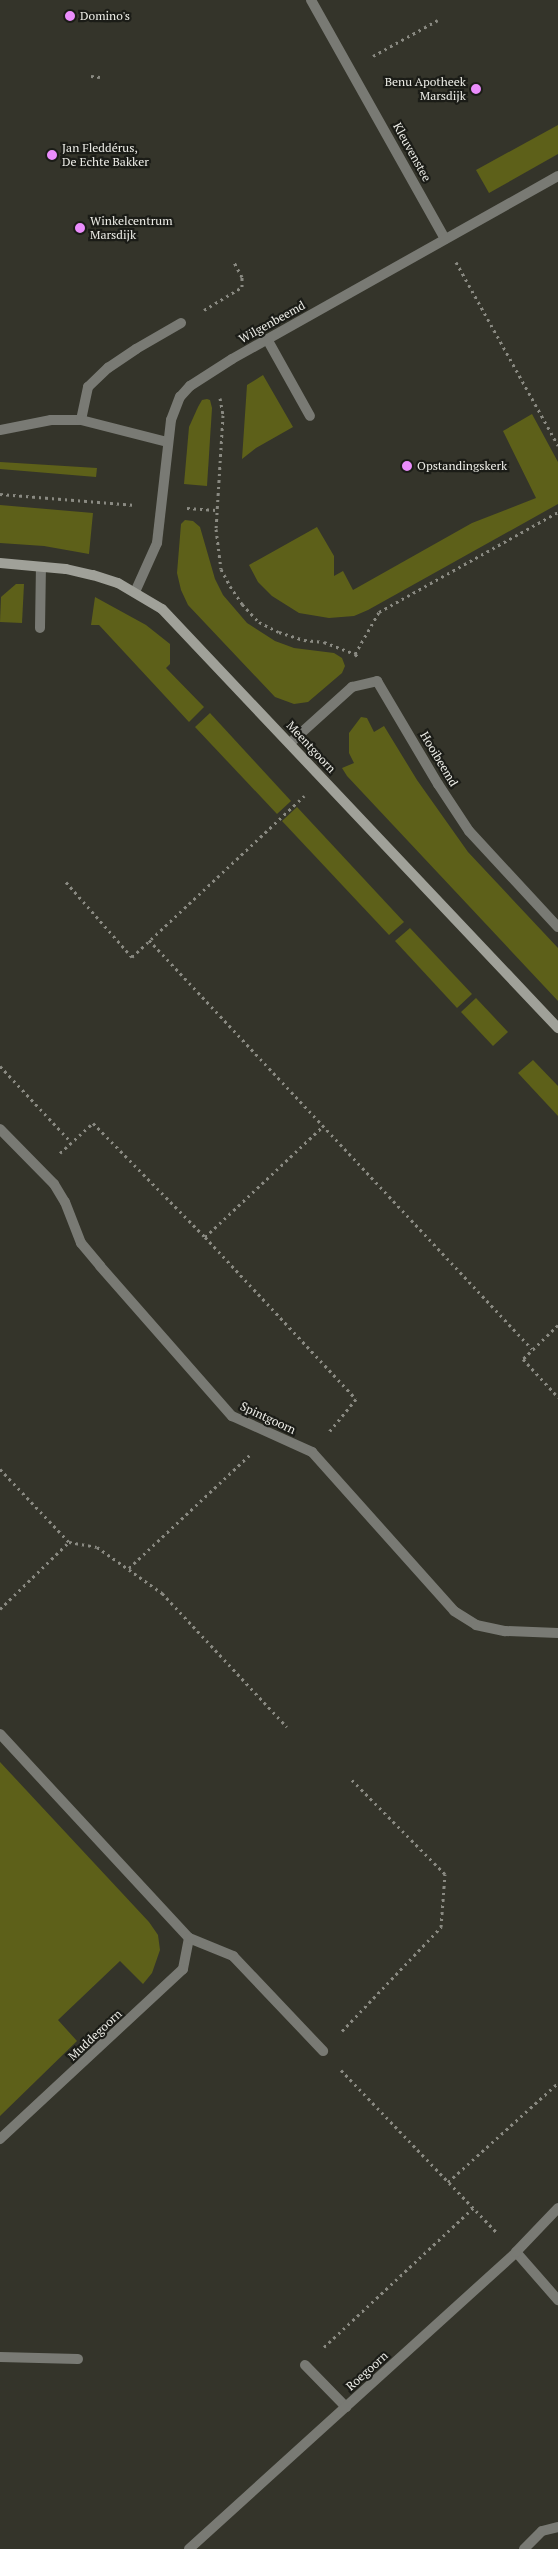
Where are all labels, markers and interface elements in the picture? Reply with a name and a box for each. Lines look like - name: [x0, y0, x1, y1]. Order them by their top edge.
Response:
- place label: Domino's: [80, 9, 130, 23]
- marker: Domino's: [64, 10, 76, 22]
- place label: Benu Apotheek Marsdijk: [384, 75, 466, 103]
- marker: Benu Apotheek Marsdijk: [470, 83, 482, 95]
- street label: Kleuvenstee: [390, 120, 434, 184]
- place label: Jan Fleddérus, De Echte Bakker: [62, 141, 149, 169]
- marker: Jan Fleddérus, De Echte Bakker: [46, 149, 58, 161]
- place label: Winkelcentrum Marsdijk: [90, 214, 172, 242]
- marker: Winkelcentrum Marsdijk: [74, 222, 86, 234]
- street label: Wilgenbeemd: [236, 298, 308, 346]
- place label: Opstandingskerk: [417, 459, 507, 473]
- marker: Opstandingskerk: [401, 460, 413, 472]
- street label: Meentgoorn: [283, 718, 339, 776]
- street label: Hooibeemd: [417, 729, 461, 789]
- street label: Spintgoorn: [238, 1399, 298, 1437]
- street label: Muddegoorn: [65, 2007, 125, 2063]
- street label: Roegoorn: [343, 2348, 391, 2394]

